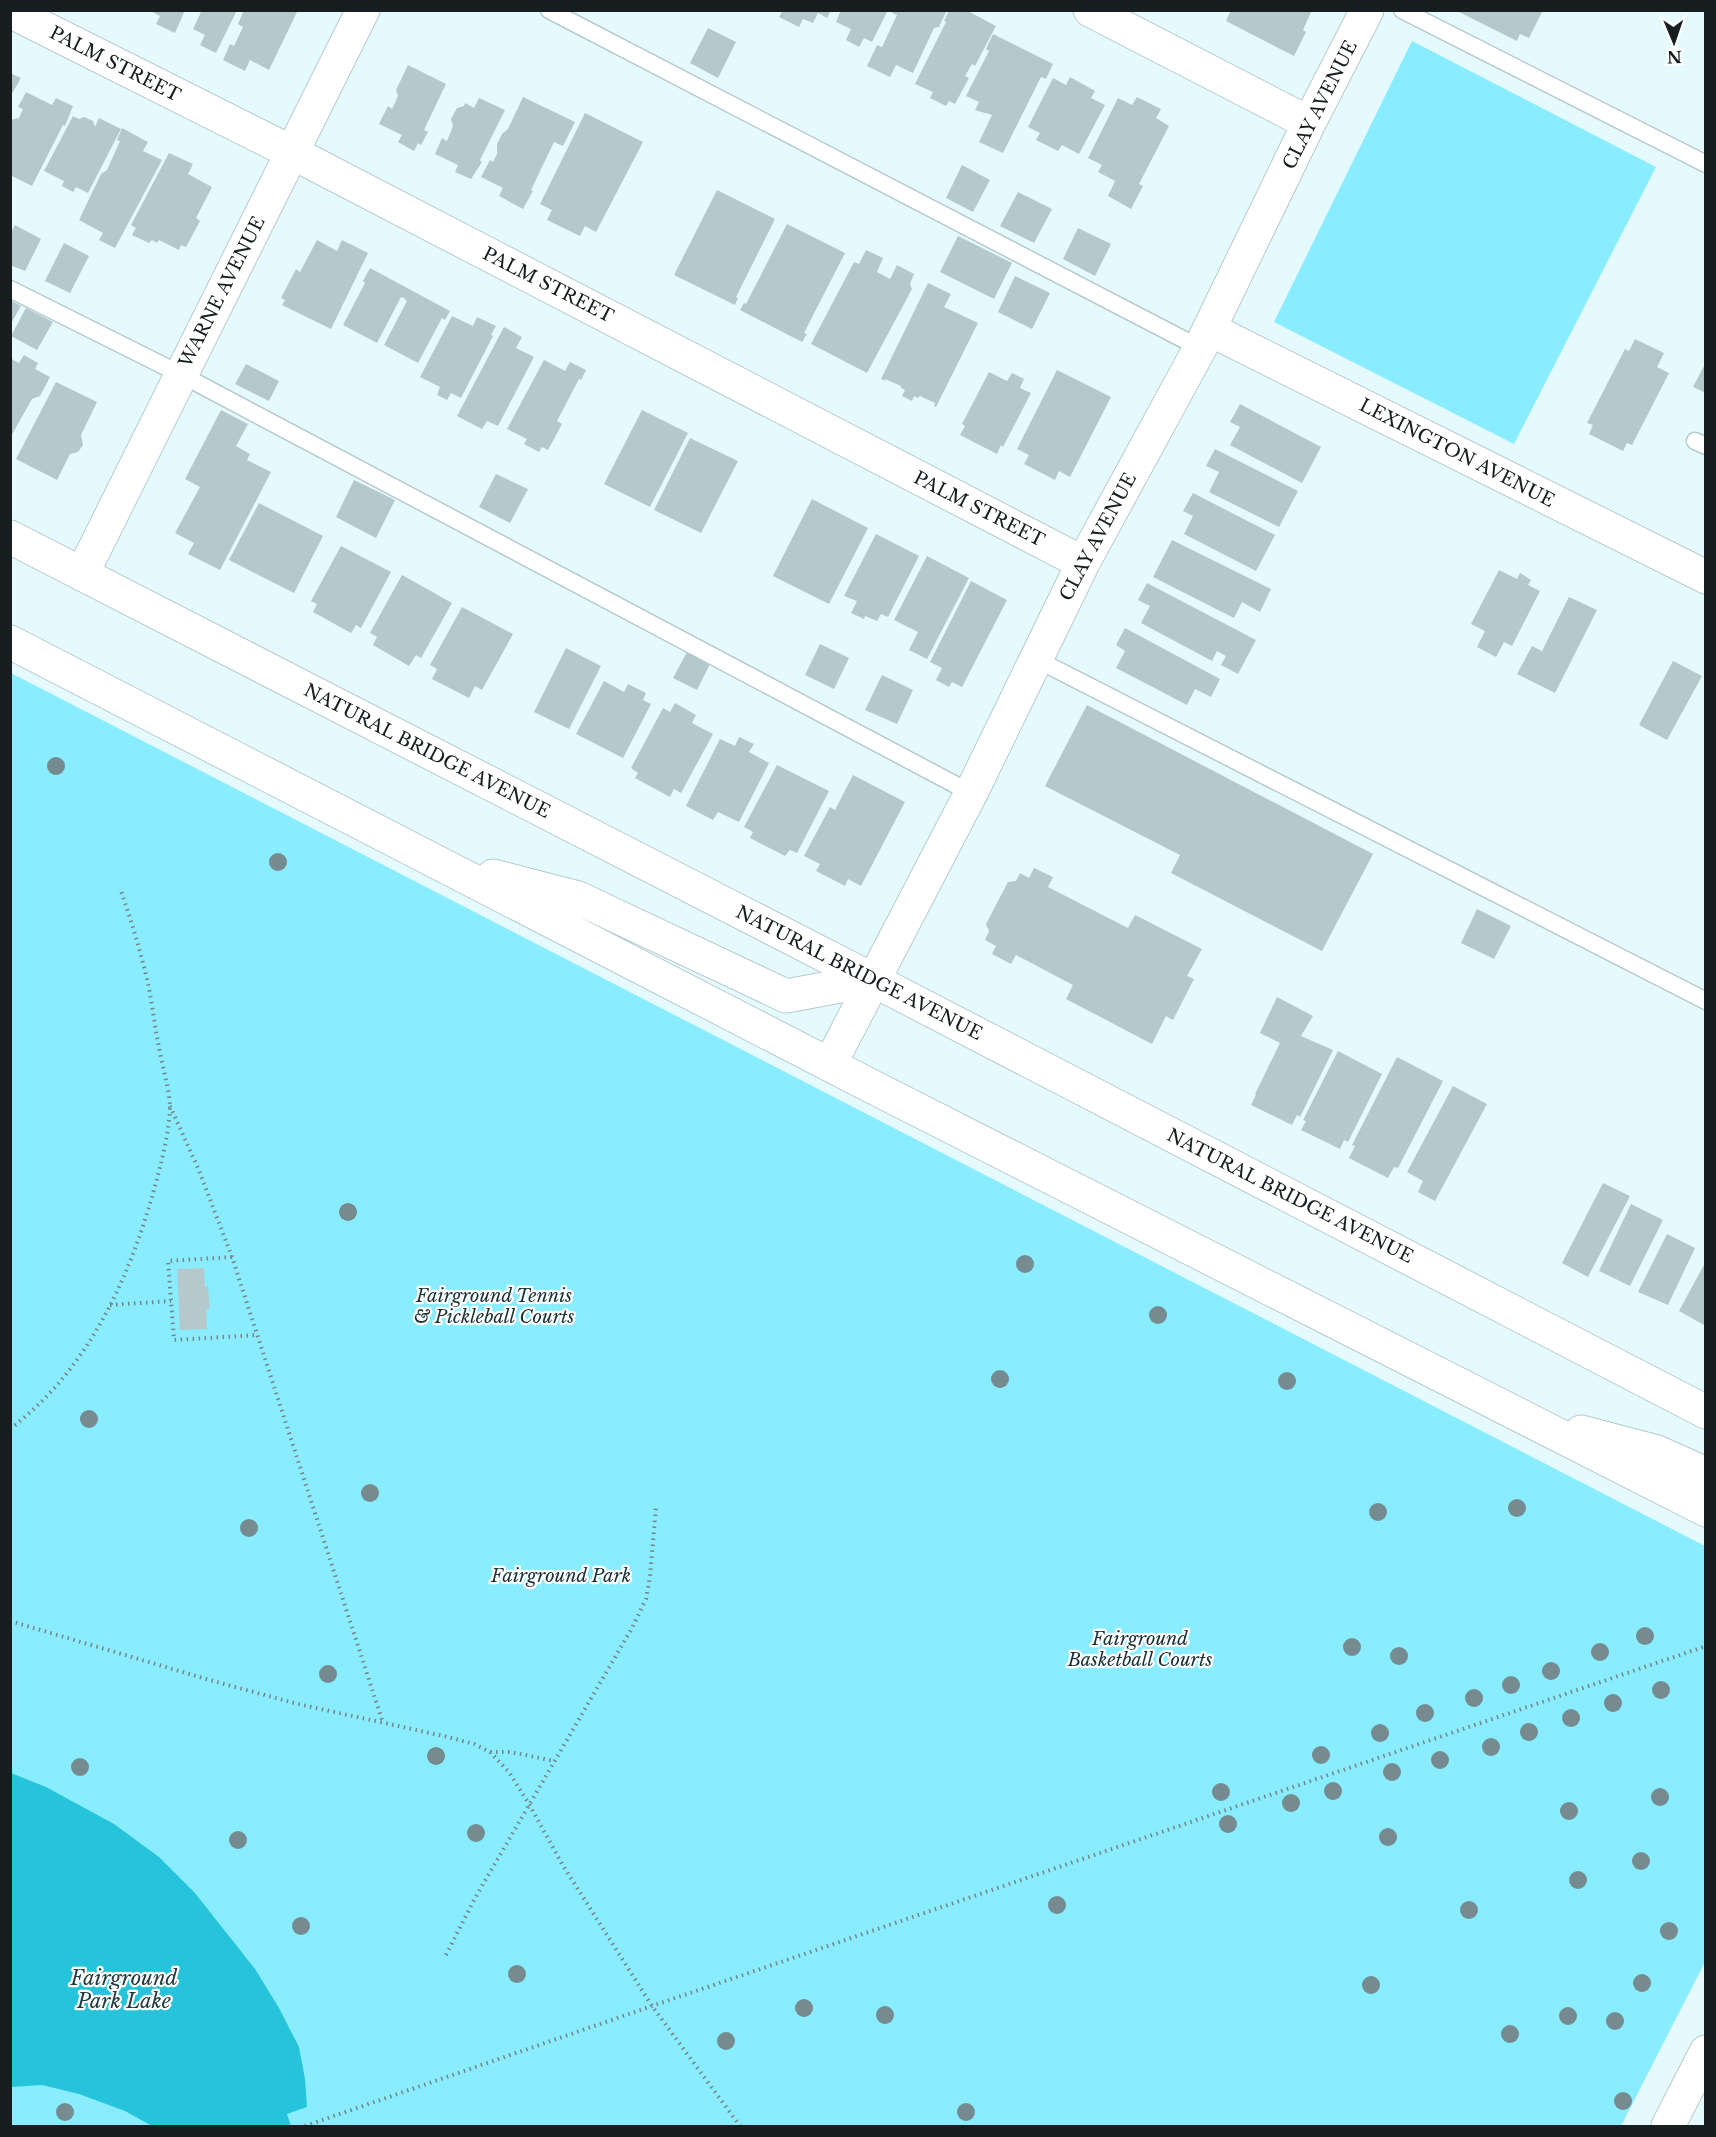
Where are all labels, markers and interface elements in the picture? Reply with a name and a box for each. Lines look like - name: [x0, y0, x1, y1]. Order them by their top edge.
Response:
- north arrow: [1644, 12, 1704, 72]
- street label: PALM STREET: [46, 22, 185, 107]
- street label: CLAY AVENUE: [1278, 37, 1362, 173]
- text: N: [1667, 47, 1682, 67]
- street label: WARNE AVENUE: [174, 213, 270, 372]
- street label: PALM STREET: [479, 243, 618, 328]
- street label: LEXINGTON AVENUE: [1356, 394, 1558, 512]
- street label: PALM STREET: [910, 467, 1049, 552]
- street label: CLAY AVENUE: [1055, 469, 1141, 605]
- street label: NATURAL BRIDGE AVENUE: [300, 679, 554, 823]
- street label: NATURAL BRIDGE AVENUE: [732, 901, 986, 1045]
- street label: NATURAL BRIDGE AVENUE: [1163, 1124, 1417, 1268]
- park label: Fairground Tennis & Pickleball Courts: [414, 1285, 574, 1328]
- park label: Fairground Park: [490, 1565, 631, 1587]
- park label: Fairground Basketball Courts: [1067, 1628, 1212, 1671]
- water label: Fairground Park Lake: [70, 1966, 177, 2013]

